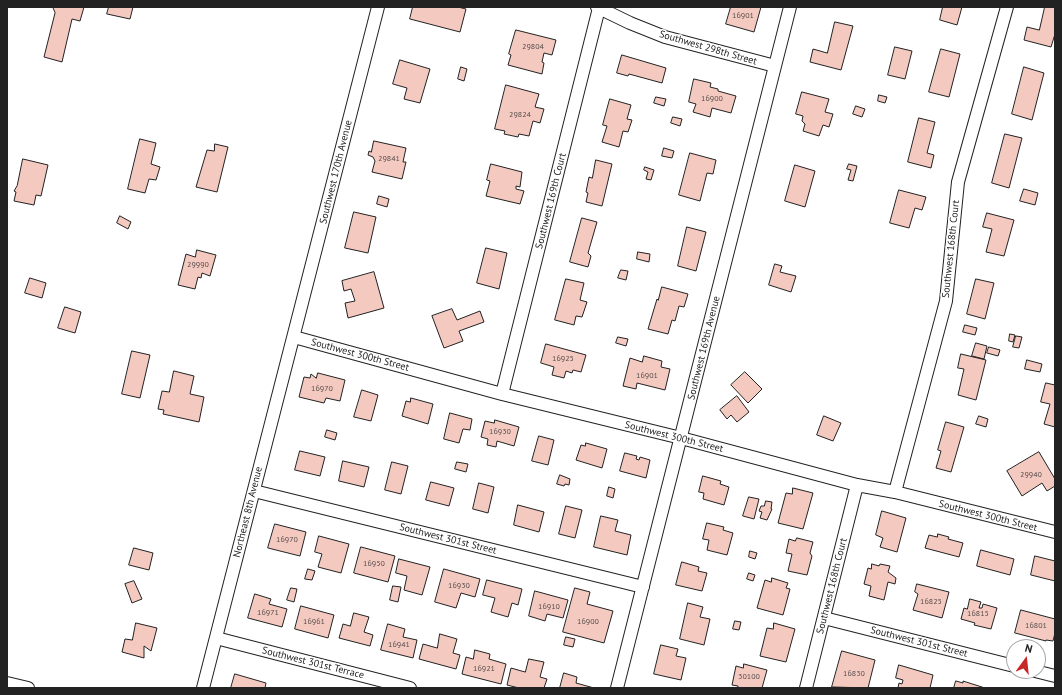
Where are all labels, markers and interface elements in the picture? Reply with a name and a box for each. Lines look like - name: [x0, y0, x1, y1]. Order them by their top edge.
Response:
- house number: 16901: [732, 11, 754, 21]
- street label: Southwest 298th Street: [658, 28, 758, 68]
- house number: 29804: [522, 42, 544, 52]
- house number: 16900: [701, 94, 723, 104]
- house number: 29824: [509, 110, 531, 120]
- street label: Southwest 170th Avenue: [317, 119, 355, 225]
- street label: Southwest 169th Court: [533, 152, 569, 250]
- house number: 29841: [378, 154, 400, 164]
- street label: Southwest 168th Court: [940, 199, 962, 299]
- house number: 29990: [187, 260, 209, 270]
- street label: Southwest 169th Avenue: [685, 295, 723, 401]
- street label: Southwest 300th Street: [310, 336, 410, 374]
- house number: 16925: [552, 354, 574, 364]
- house number: 16901: [636, 371, 658, 381]
- house number: 16970: [311, 384, 333, 394]
- street label: Southwest 300th Street: [624, 419, 724, 455]
- house number: 16930: [489, 427, 511, 437]
- street label: Northeast 8th Avenue: [231, 465, 265, 559]
- house number: 29940: [1020, 470, 1042, 480]
- street label: Southwest 300th Street: [938, 498, 1038, 534]
- street label: Southwest 301st Street: [398, 521, 498, 557]
- house number: 16970: [276, 535, 298, 545]
- street label: Southwest 168th Court: [814, 537, 850, 635]
- house number: 16950: [363, 559, 385, 569]
- house number: 16930: [448, 581, 470, 591]
- house number: 16825: [920, 597, 942, 607]
- house number: 16910: [538, 602, 560, 612]
- house number: 16971: [257, 608, 279, 618]
- house number: 16815: [967, 609, 989, 619]
- house number: 16961: [303, 617, 325, 627]
- house number: 16900: [577, 617, 599, 627]
- house number: 16801: [1025, 621, 1047, 631]
- street label: Southwest 301st Street: [869, 624, 969, 660]
- north arrow: [1006, 639, 1046, 679]
- house number: 16941: [388, 640, 410, 650]
- text: N: [1024, 641, 1034, 656]
- street label: Southwest 301st Terrace: [261, 645, 365, 681]
- house number: 16921: [473, 664, 495, 674]
- house number: 16830: [843, 669, 865, 679]
- house number: 30100: [738, 672, 760, 682]

